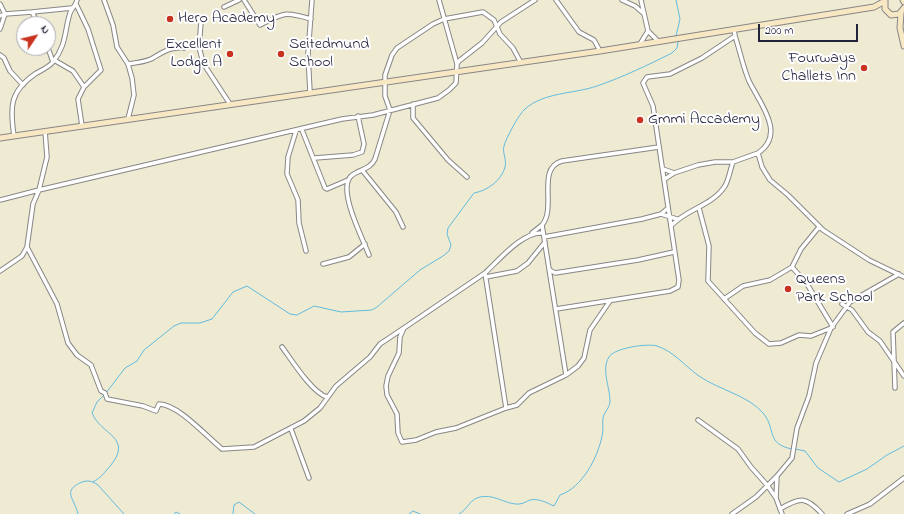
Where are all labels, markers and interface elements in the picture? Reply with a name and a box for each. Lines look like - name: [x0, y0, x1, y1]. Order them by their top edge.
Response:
- place label: Hero Academy: [178, 9, 275, 29]
- marker: Hero Academy: [165, 14, 175, 24]
- north arrow: [16, 16, 56, 56]
- scale bar: [760, 16, 860, 42]
- text: N: [36, 22, 54, 37]
- text: 200 m: [765, 22, 794, 40]
- place label: Excellent Lodge A: [166, 35, 222, 73]
- place label: Seitedmund School: [289, 35, 369, 73]
- marker: Excellent Lodge A: [225, 49, 235, 59]
- marker: Seitedmund School: [276, 49, 286, 59]
- place label: Fourways Challets Inn: [781, 49, 856, 87]
- marker: Fourways Challets Inn: [859, 63, 869, 73]
- place label: Gmmi Accademy: [648, 110, 760, 130]
- marker: Gmmi Accademy: [635, 115, 645, 125]
- place label: Queens Park School: [796, 270, 873, 308]
- marker: Queens Park School: [783, 284, 793, 294]

